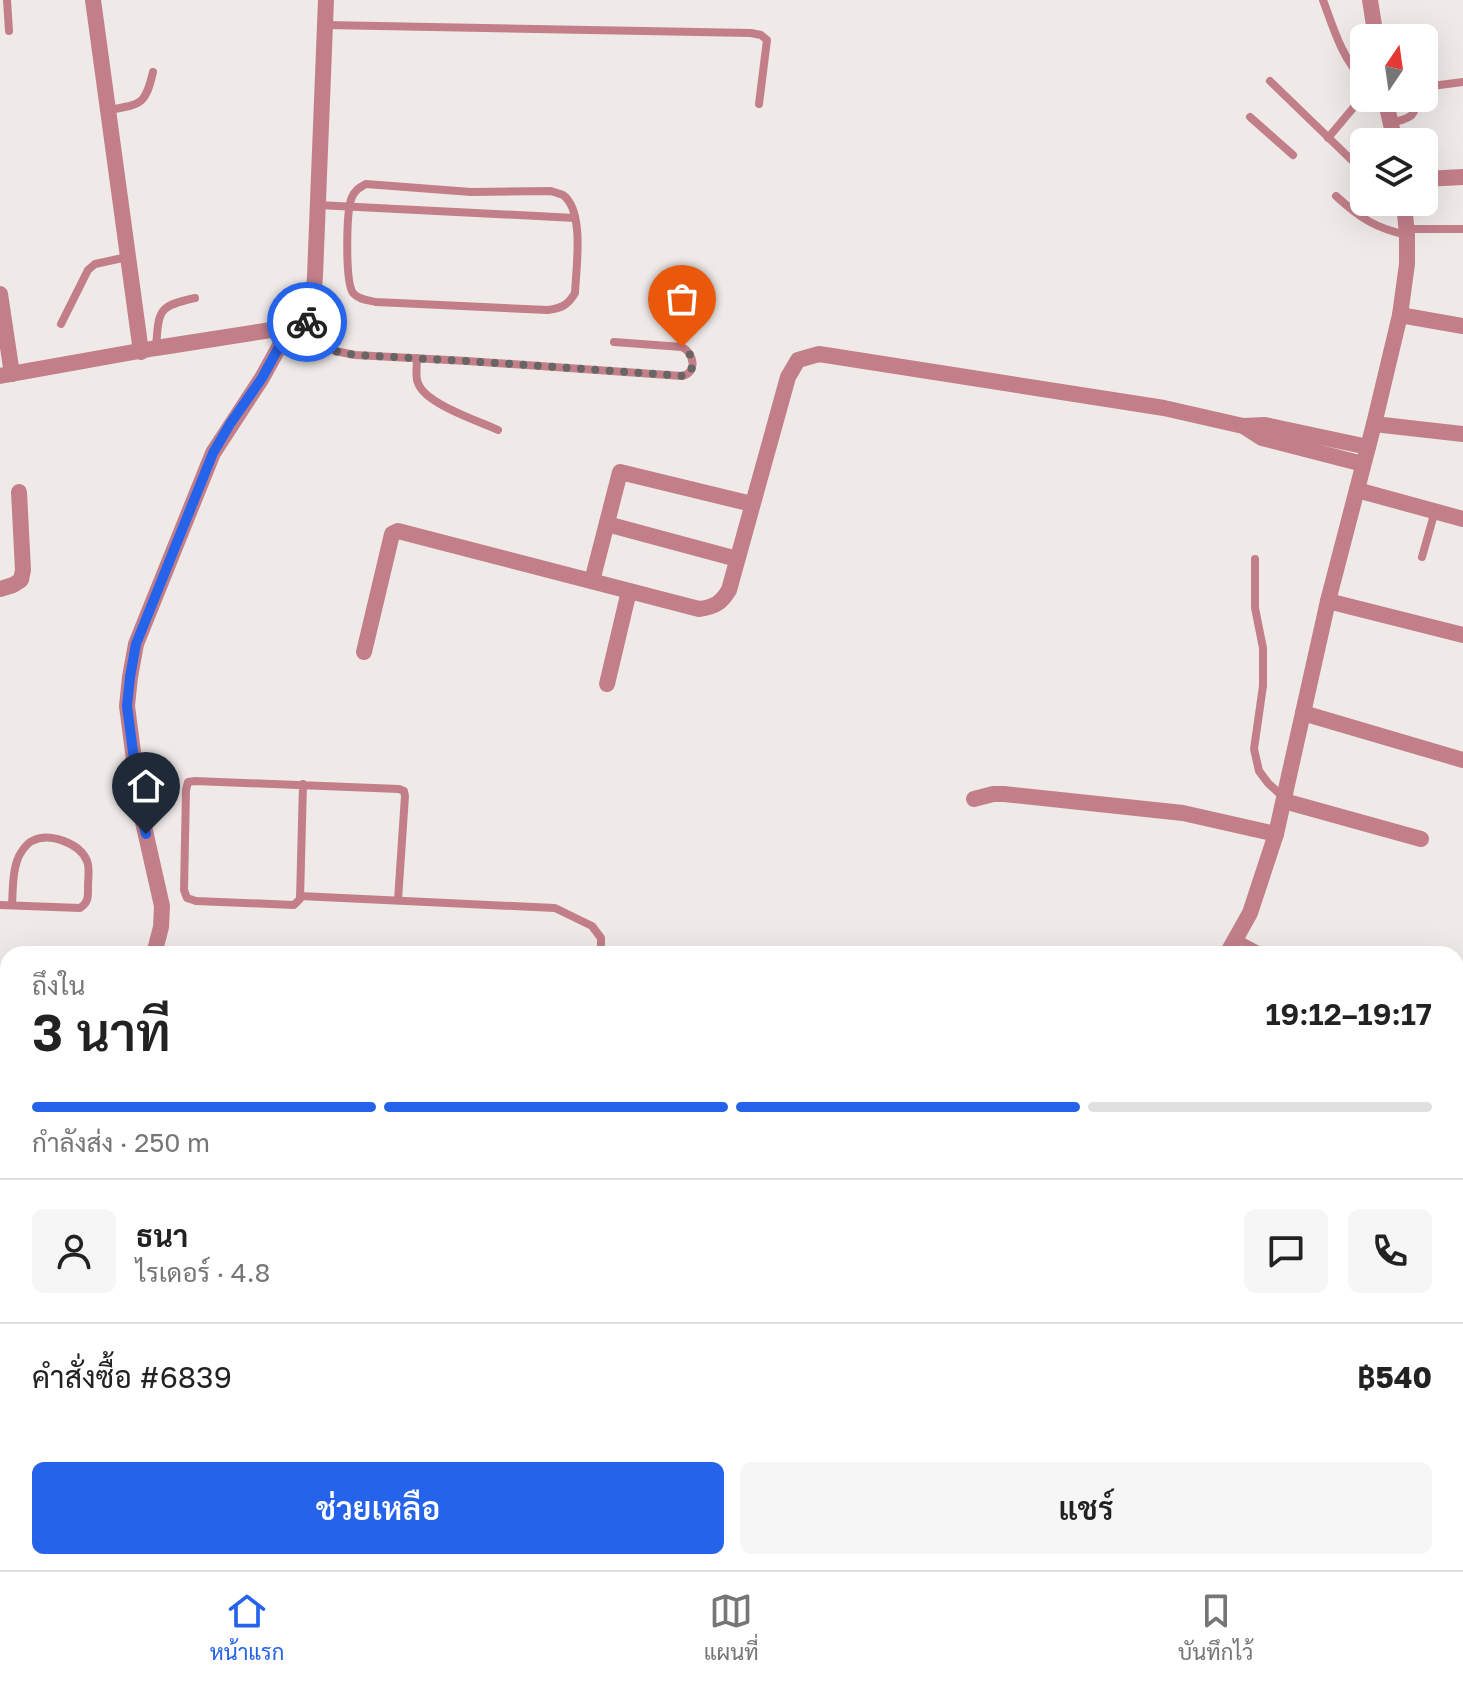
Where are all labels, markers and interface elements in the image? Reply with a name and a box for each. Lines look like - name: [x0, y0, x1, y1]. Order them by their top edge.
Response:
- north arrow: [1350, 24, 1438, 112]
- map controls: [1350, 24, 1438, 216]
- button: layers: [1350, 128, 1438, 216]
- pin: [648, 265, 716, 347]
- icon: bag: [660, 277, 704, 321]
- courier: [267, 282, 347, 362]
- icon: bike: [285, 300, 329, 344]
- pin: [112, 752, 180, 834]
- icon: home: [124, 764, 168, 808]
- text: ถึงใน: [32, 970, 85, 1001]
- text: 19:12–19:17: [1265, 996, 1432, 1032]
- text: 3 นาที: [32, 1000, 171, 1062]
- text: กำลังส่ง · 250 m: [32, 1127, 210, 1158]
- button: person: [32, 1209, 116, 1293]
- button: chat: [1244, 1209, 1328, 1293]
- button: phone: [1348, 1209, 1432, 1293]
- text: ธนา: [136, 1218, 188, 1254]
- text: ไรเดอร์ · 4.8: [136, 1257, 270, 1288]
- text: คำสั่งซื้อ #6839: [32, 1359, 232, 1395]
- text: ฿540: [1357, 1359, 1432, 1395]
- button: ช่วยเหลือ: [32, 1462, 724, 1554]
- button: แชร์: [740, 1462, 1432, 1554]
- tab: หน้าแรก: [210, 1589, 284, 1665]
- tab: แผนที่: [704, 1589, 759, 1665]
- tab: บันทึกไว้: [1178, 1589, 1253, 1665]

